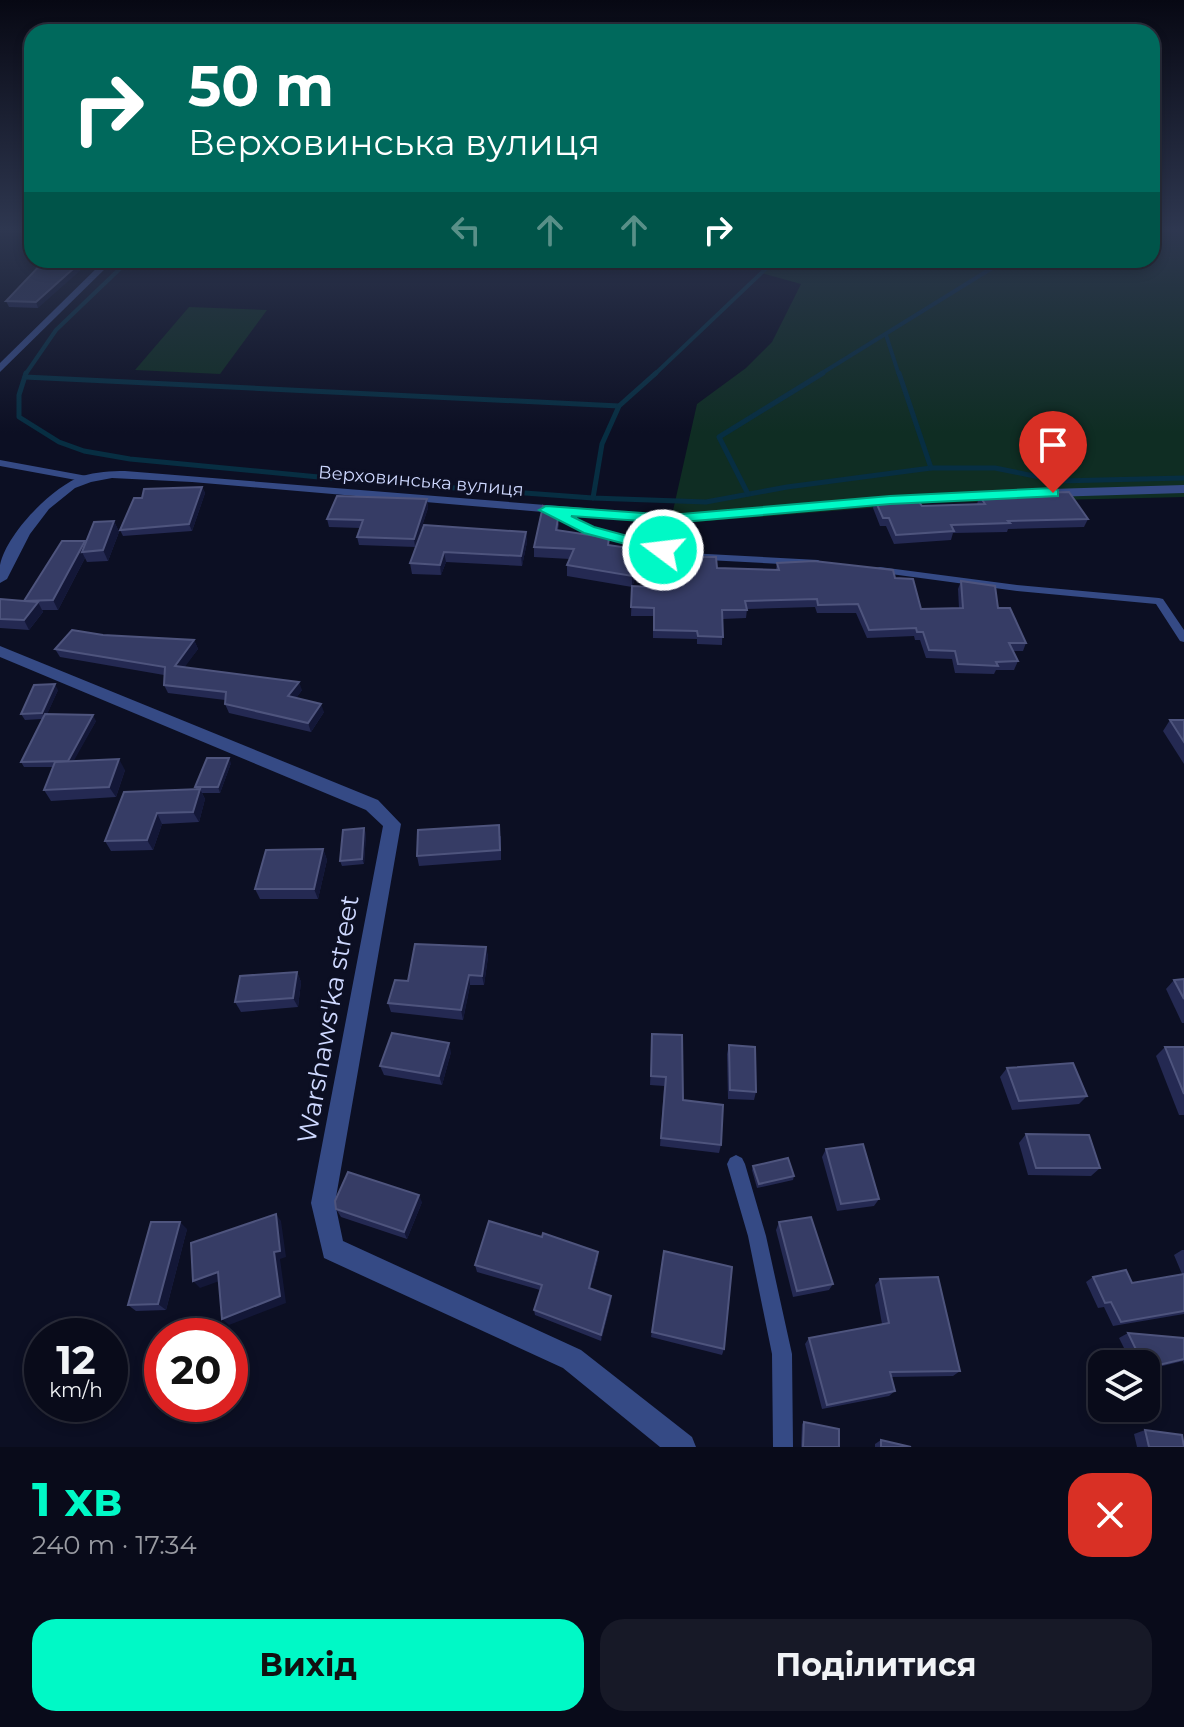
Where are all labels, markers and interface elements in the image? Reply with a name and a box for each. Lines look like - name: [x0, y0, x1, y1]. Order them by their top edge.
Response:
- text: 50 m: [188, 52, 334, 120]
- icon: right: [56, 56, 160, 160]
- text: Верховинська вулиця: [188, 120, 600, 164]
- icon: left: [444, 208, 488, 252]
- icon: ahead: [528, 208, 572, 252]
- icon: ahead: [612, 208, 656, 252]
- icon: right: [696, 208, 740, 252]
- pin: [1019, 411, 1087, 493]
- icon: arrive: [1031, 423, 1075, 467]
- street label: Верховинська вулиця: [317, 461, 525, 501]
- position arrow: [621, 508, 705, 592]
- street label: Warshaws'ka street: [290, 892, 366, 1146]
- speed limit sign: 20: [144, 1318, 248, 1422]
- text: 12: [56, 1335, 96, 1384]
- map controls: [1088, 1350, 1160, 1422]
- button: layers: [1088, 1350, 1160, 1422]
- text: km/h: [49, 1378, 103, 1402]
- text: 1 хв: [32, 1470, 123, 1528]
- button: close: [1068, 1473, 1152, 1557]
- text: 240 m · 17:34: [32, 1529, 197, 1561]
- button: Вихід: [32, 1619, 584, 1711]
- button: Поділитися: [600, 1619, 1152, 1711]

